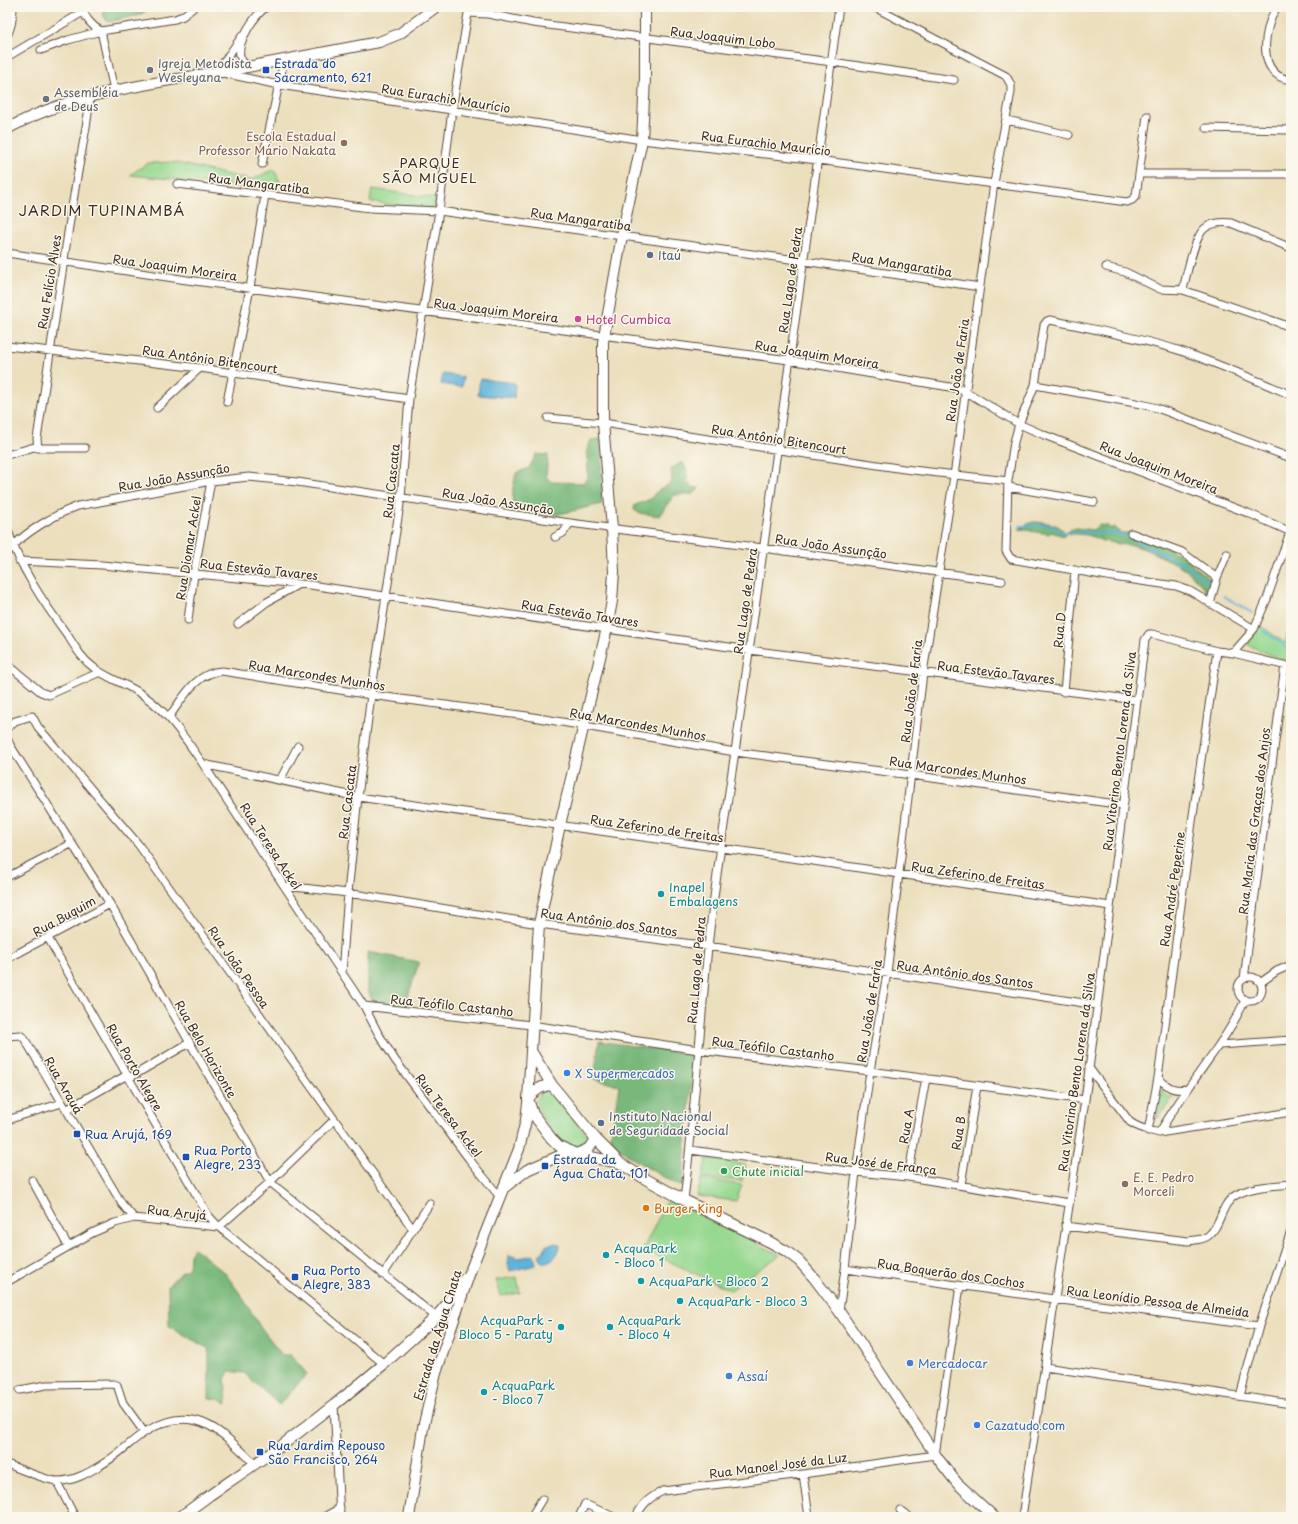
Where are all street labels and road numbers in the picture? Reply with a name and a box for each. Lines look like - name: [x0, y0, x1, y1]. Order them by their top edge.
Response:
- street label: Rua Joaquim Lobo: [669, 22, 777, 52]
- street label: Rua Eurachio Maurício: [380, 79, 512, 117]
- street label: Rua Eurachio Maurício: [700, 126, 832, 160]
- street label: Rua Mangaratiba: [207, 168, 311, 198]
- street label: Rua Mangaratiba: [529, 203, 633, 235]
- street label: Rua Lago de Pedra: [774, 225, 806, 334]
- street label: Rua Felício Alves: [33, 233, 65, 330]
- street label: Rua Mangaratiba: [850, 247, 954, 281]
- street label: Rua Joaquim Moreira: [112, 249, 239, 285]
- street label: Rua Joaquim Moreira: [433, 293, 560, 327]
- street label: Rua João de Faria: [941, 317, 973, 423]
- street label: Rua Joaquim Moreira: [754, 335, 881, 373]
- street label: Rua Antônio Bitencourt: [141, 341, 279, 377]
- street label: Rua Antônio Bitencourt: [710, 419, 848, 459]
- street label: Rua Joaquim Moreira: [1097, 436, 1221, 498]
- street label: Rua Cascata: [378, 442, 404, 519]
- street label: Rua João Assunção: [117, 458, 231, 496]
- street label: Rua João Assunção: [441, 483, 555, 519]
- street label: Rua Diomar Ackel: [171, 495, 205, 601]
- street label: Rua João Assunção: [774, 529, 888, 563]
- street label: Rua Lago de Pedra: [729, 546, 761, 655]
- street label: Rua Estevão Tavares: [199, 554, 319, 584]
- street label: Rua Estevão Tavares: [520, 595, 640, 631]
- street label: Rua D: [1048, 611, 1070, 649]
- street label: Rua João de Faria: [896, 638, 926, 744]
- street label: Rua Vitorino Bento Lorena da Silva: [1098, 650, 1140, 852]
- street label: Rua Marcondes Munhos: [247, 655, 387, 695]
- street label: Rua Estevão Tavares: [936, 656, 1056, 688]
- street label: Rua Marcondes Munhos: [568, 703, 708, 745]
- street label: Rua Maria das Graças dos Anjos: [1234, 727, 1274, 915]
- street label: Rua Marcondes Munhos: [888, 751, 1028, 789]
- street label: Rua Cascata: [334, 763, 361, 840]
- street label: Rua Teresa Ackel: [236, 799, 306, 893]
- street label: Rua Zeferino de Freitas: [589, 810, 725, 846]
- street label: Rua André Peperine: [1155, 830, 1189, 948]
- street label: Rua Zeferino de Freitas: [910, 857, 1046, 893]
- street label: Rua Buquim: [29, 891, 99, 941]
- street label: Rua Antônio dos Santos: [539, 903, 679, 941]
- street label: Rua Lago de Pedra: [682, 915, 710, 1024]
- street label: Rua João Pessoa: [204, 922, 274, 1012]
- street label: Rua Antônio dos Santos: [895, 955, 1035, 993]
- street label: Rua João de Faria: [852, 958, 886, 1064]
- street label: Rua Vitorino Bento Lorena da Silva: [1053, 971, 1099, 1173]
- street label: Rua Teófilo Castanho: [390, 990, 515, 1020]
- street label: Rua Belo Horizonte: [171, 997, 242, 1102]
- street label: Rua Porto Alegre: [103, 1020, 167, 1114]
- street label: Rua Teófilo Castanho: [711, 1032, 836, 1064]
- street label: Rua Arauá: [40, 1053, 88, 1117]
- street label: Rua Teresa Ackel: [412, 1069, 486, 1161]
- street label: Rua A: [894, 1107, 918, 1145]
- street label: Rua B: [946, 1115, 970, 1151]
- street label: Rua José de França: [824, 1147, 938, 1179]
- street label: Rua Arujá: [146, 1200, 208, 1224]
- street label: Rua Boquerão dos Cochos: [876, 1254, 1026, 1292]
- street label: Estrada da Água Chata: [409, 1267, 466, 1403]
- street label: Rua Leonídio Pessoa de Almeida: [1066, 1281, 1251, 1321]
- street label: Rua Manoel José da Luz: [708, 1448, 848, 1482]

